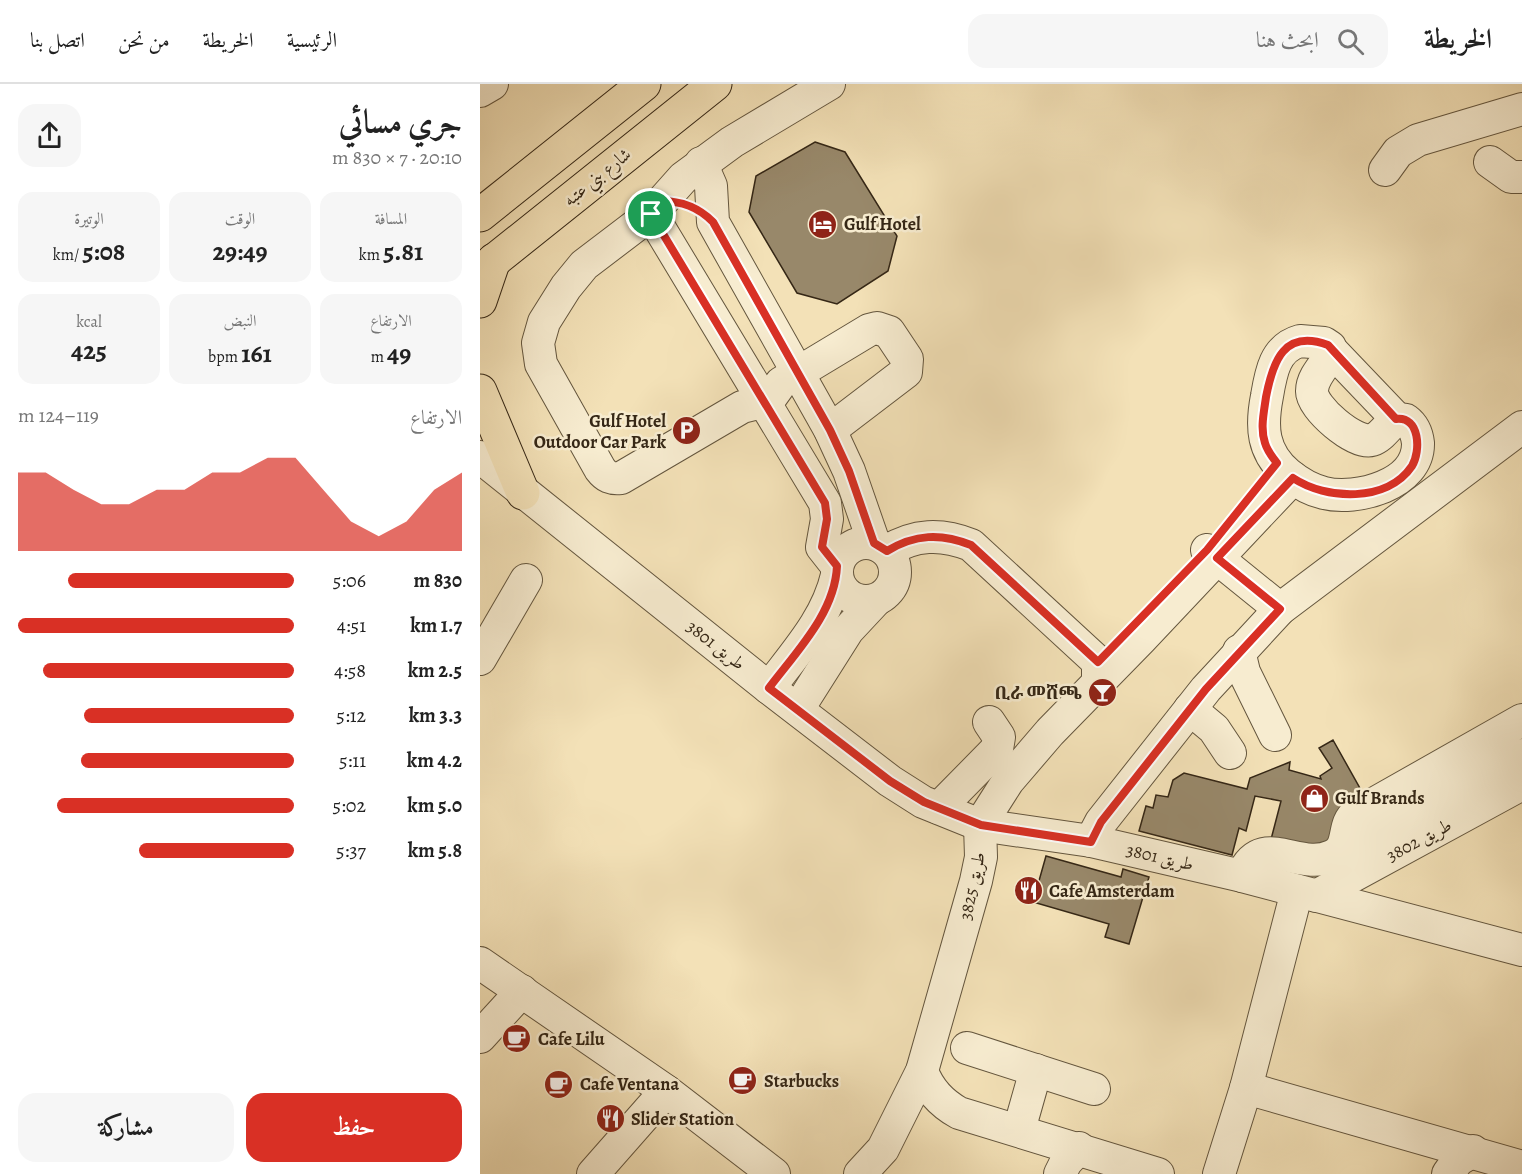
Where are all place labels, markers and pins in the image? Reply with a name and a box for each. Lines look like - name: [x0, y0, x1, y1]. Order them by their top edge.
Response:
- pin: [625, 188, 676, 239]
- hotel icon: Gulf Hotel: [807, 208, 839, 240]
- place label: Gulf Hotel: [844, 212, 921, 236]
- place label: Gulf Hotel Outdoor Car Park: [534, 409, 667, 454]
- parking icon: Gulf Hotel Outdoor Car Park: [671, 415, 703, 447]
- bar icon: ቢራ መሸጫ: [1087, 677, 1119, 709]
- place label: ቢራ መሸጫ: [995, 681, 1082, 705]
- shop icon: Gulf Brands: [1298, 782, 1330, 814]
- place label: Gulf Brands: [1335, 786, 1425, 810]
- restaurant icon: Cafe Amsterdam: [1012, 875, 1044, 907]
- place label: Cafe Amsterdam: [1049, 879, 1174, 903]
- cafe icon: Cafe Lilu: [501, 1023, 533, 1055]
- place label: Cafe Lilu: [538, 1027, 605, 1051]
- cafe icon: Starbucks: [727, 1065, 759, 1097]
- cafe icon: Cafe Ventana: [543, 1068, 575, 1100]
- place label: Starbucks: [764, 1069, 839, 1093]
- place label: Cafe Ventana: [580, 1072, 679, 1096]
- restaurant icon: Slider Station: [594, 1103, 626, 1135]
- place label: Slider Station: [631, 1107, 734, 1131]

